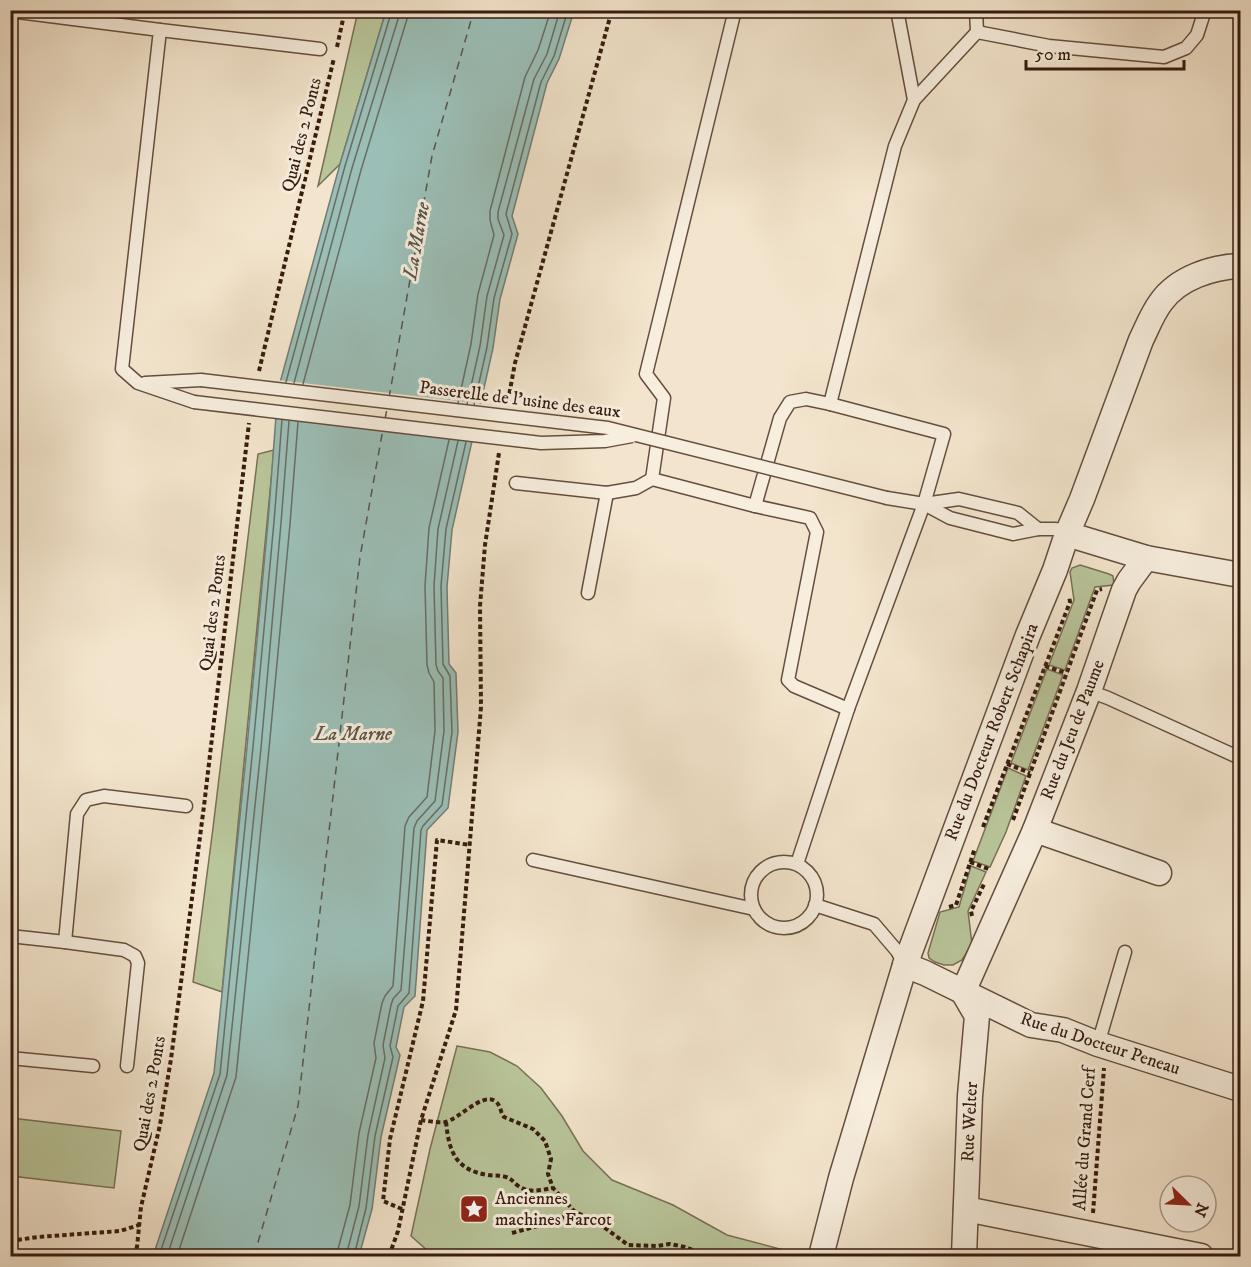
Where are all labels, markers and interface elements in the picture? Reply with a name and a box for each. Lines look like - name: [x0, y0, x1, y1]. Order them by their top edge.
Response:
- scale bar: [1026, 33, 1184, 71]
- text: 50 m: [1035, 44, 1071, 66]
- street label: Quai des 2 Ponts: [277, 76, 327, 194]
- water label: La Marne: [398, 199, 436, 282]
- street label: Passerelle de l'usine des eaux: [418, 377, 622, 423]
- street label: Quai des 2 Ponts: [195, 554, 231, 672]
- street label: Rue du Docteur Robert Schapira: [940, 620, 1044, 844]
- street label: Rue du Jeu de Paume: [1036, 657, 1110, 803]
- water label: La Marne: [313, 722, 393, 747]
- street label: Rue du Docteur Peneau: [1017, 1008, 1183, 1080]
- street label: Quai des 2 Ponts: [129, 1034, 171, 1154]
- street label: Allée du Grand Cerf: [1069, 1063, 1101, 1211]
- street label: Rue Welter: [957, 1081, 983, 1163]
- north arrow: [1158, 1174, 1218, 1234]
- place label: Anciennes machines Farcot: [495, 1188, 612, 1231]
- place icon: Anciennes machines Farcot: [458, 1193, 490, 1225]
- text: N: [1189, 1200, 1213, 1220]

